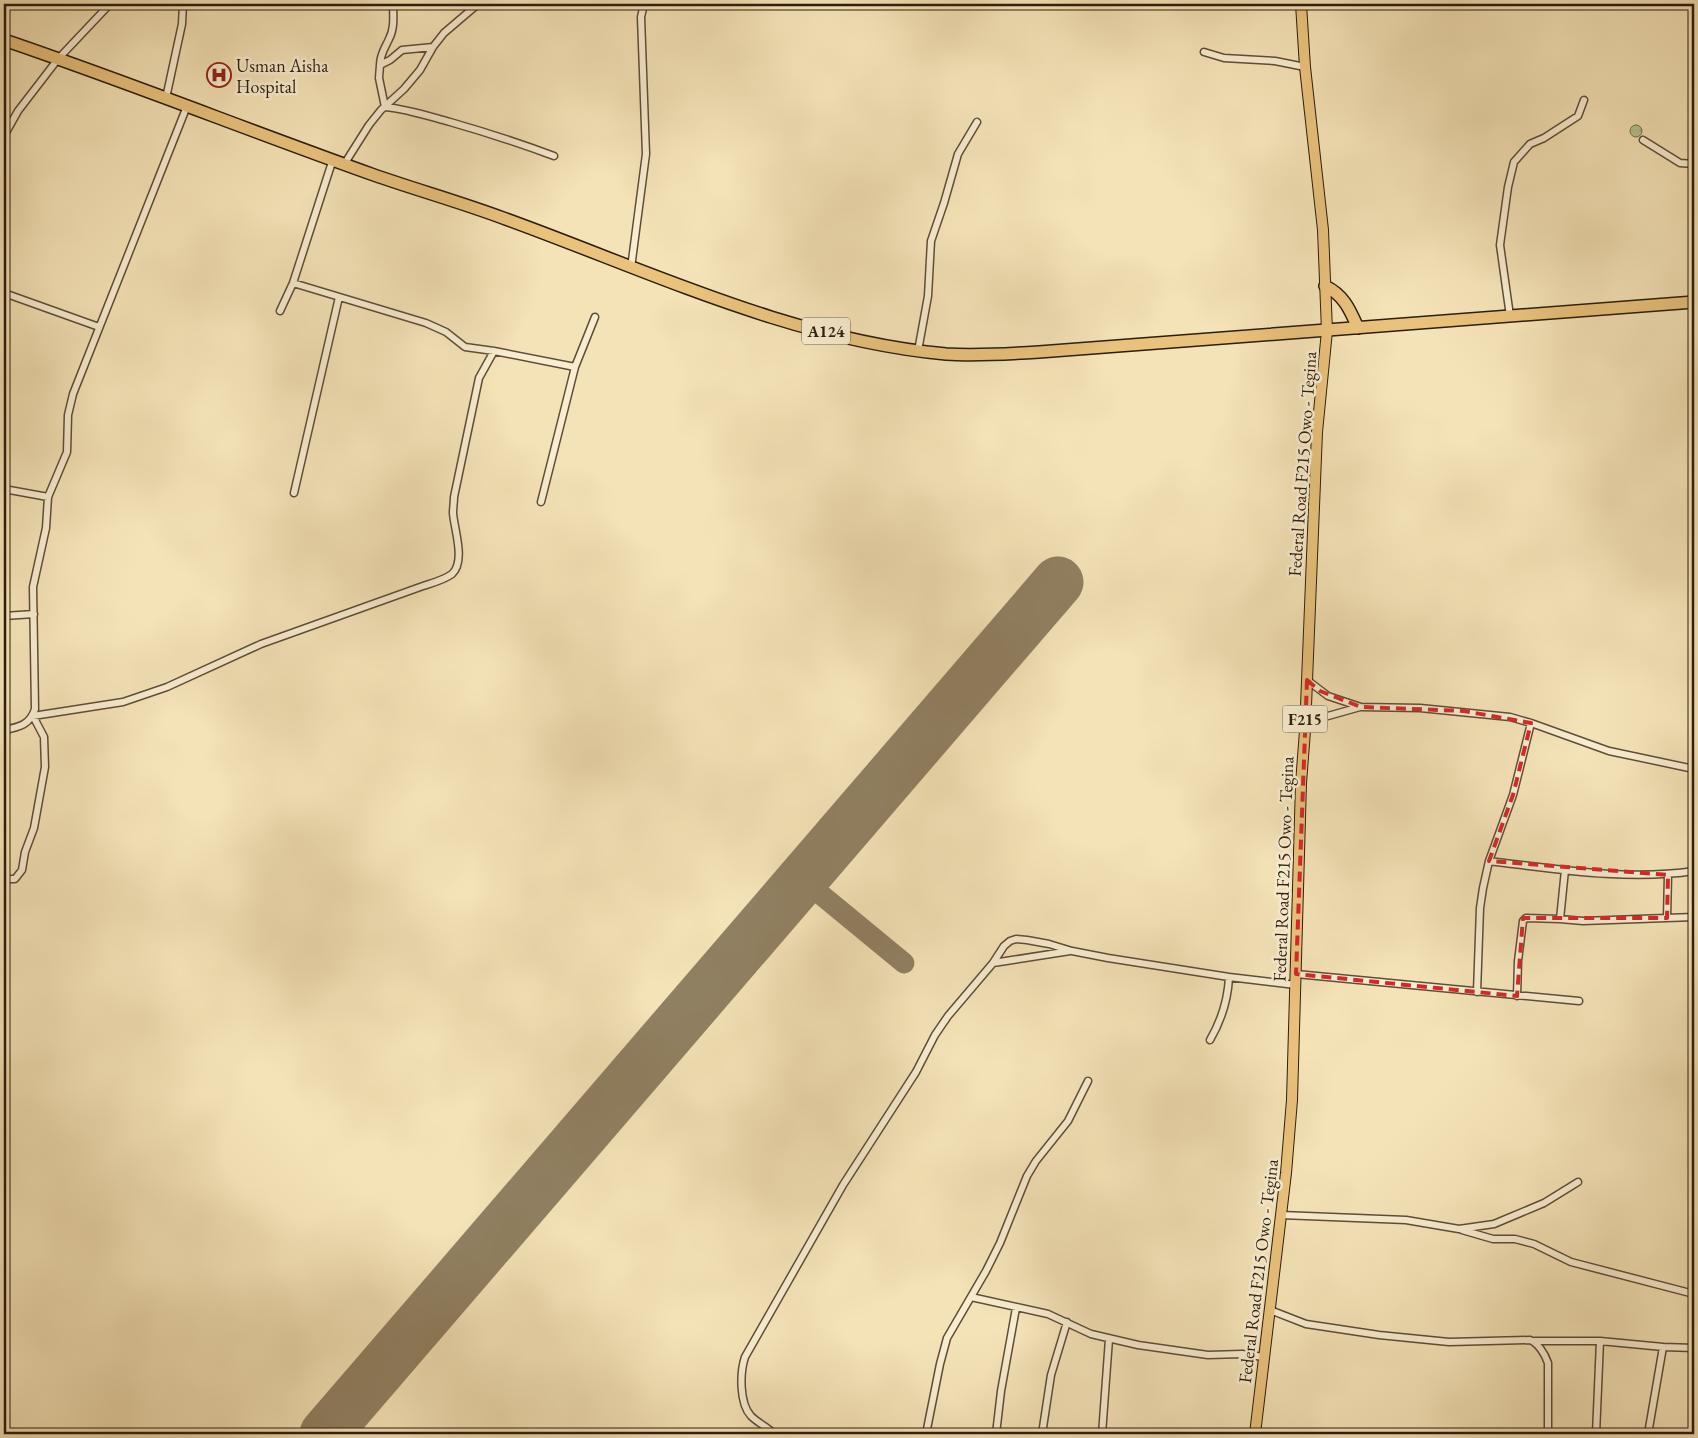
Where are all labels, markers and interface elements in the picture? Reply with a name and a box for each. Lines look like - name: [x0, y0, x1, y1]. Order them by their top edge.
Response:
- place label: Usman Aisha Hospital: [236, 54, 329, 98]
- hospital icon: Usman Aisha Hospital: [206, 62, 232, 88]
- road number: A124: [802, 318, 850, 344]
- street label: Federal Road F215 Owo - Tegina: [1283, 350, 1321, 577]
- road number: F215: [1282, 706, 1328, 732]
- street label: Federal Road F215 Owo - Tegina: [1268, 755, 1298, 982]
- street label: Federal Road F215 Owo - Tegina: [1233, 1157, 1283, 1384]

